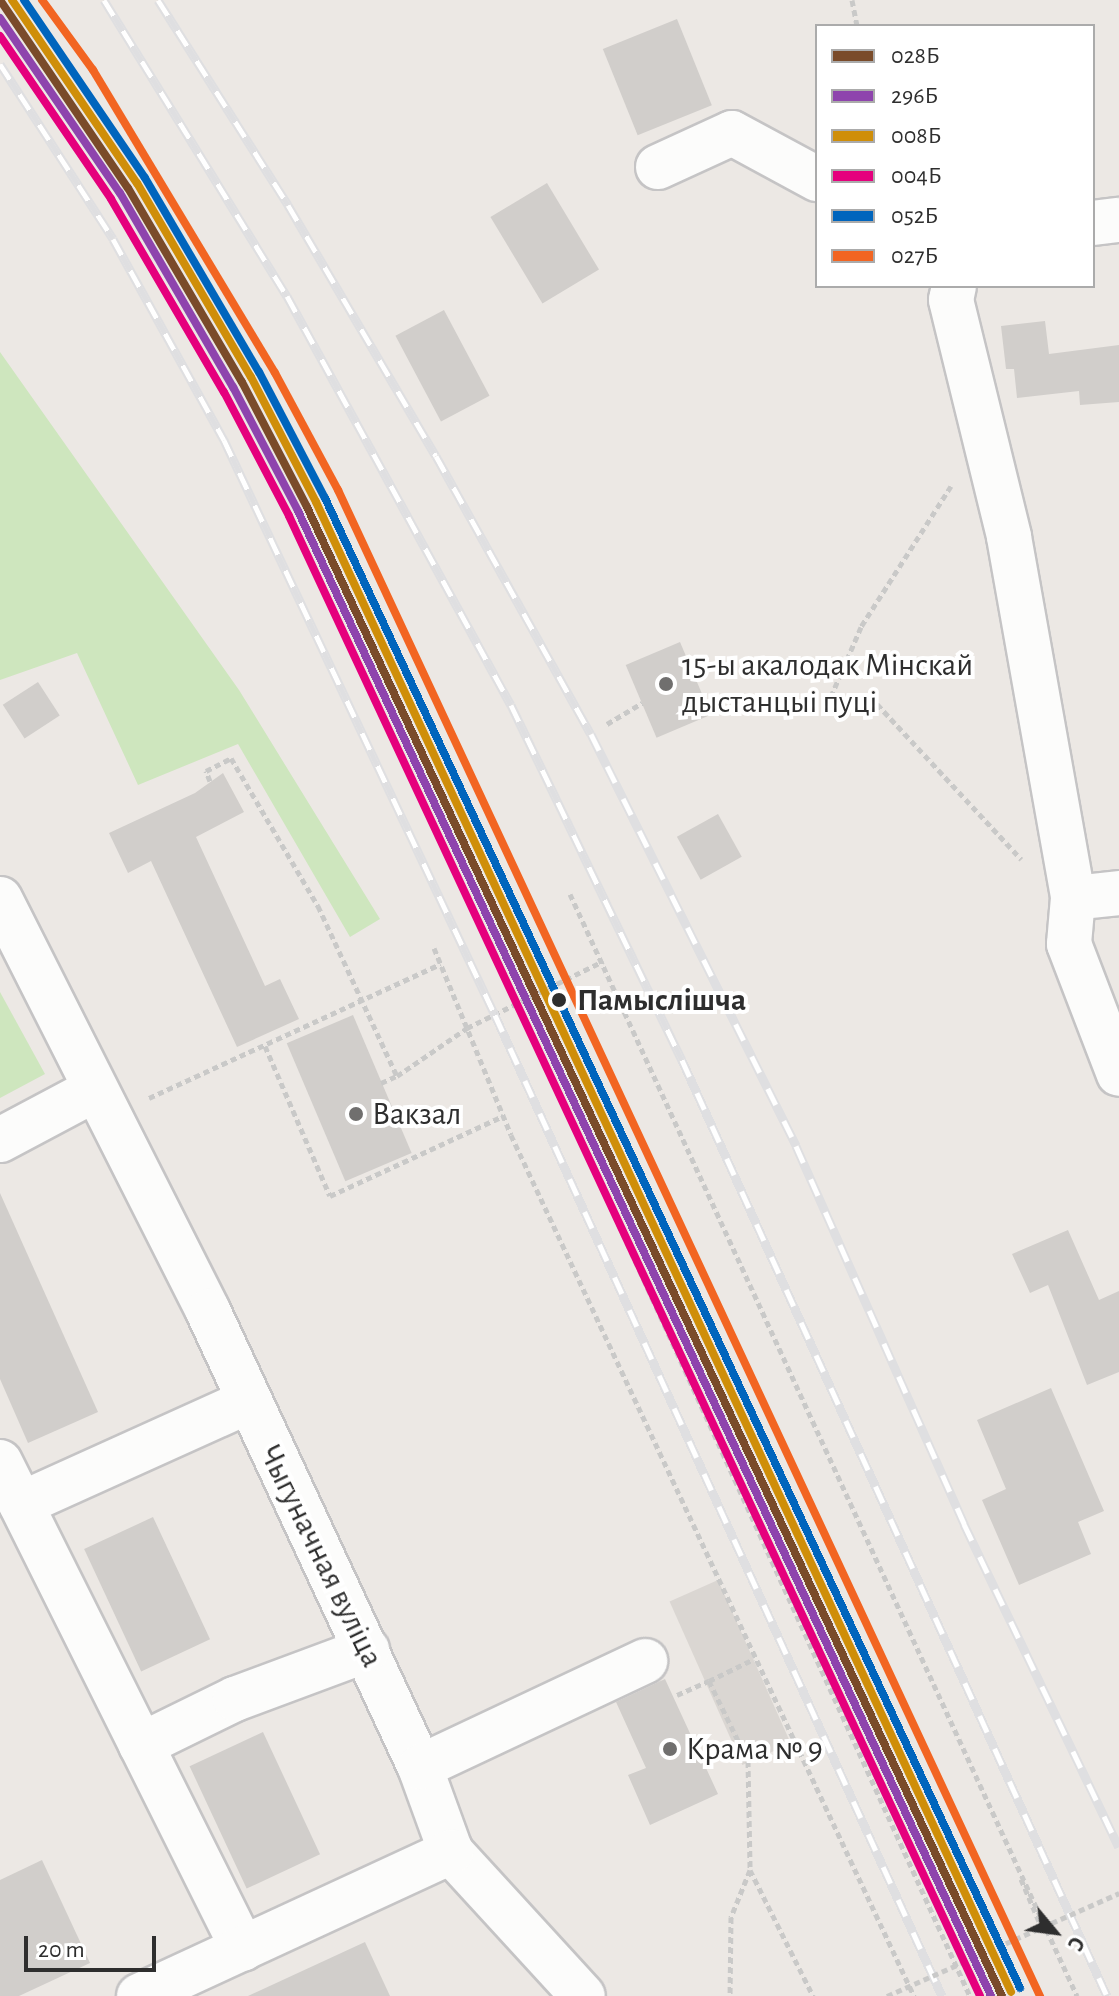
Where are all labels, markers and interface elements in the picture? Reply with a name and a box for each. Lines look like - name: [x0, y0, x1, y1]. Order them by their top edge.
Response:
- legend: [815, 24, 1095, 288]
- text: 028Б: [891, 44, 940, 68]
- text: 296Б: [891, 84, 938, 108]
- text: 008Б: [891, 124, 941, 148]
- text: 004Б: [891, 164, 942, 188]
- text: 052Б: [891, 204, 938, 228]
- text: 027Б: [891, 244, 938, 268]
- place label: 15-ы акалодак Мінскай дыстанцыі пуці: [682, 647, 973, 722]
- marker: 15-ы акалодак Мінскай дыстанцыі пуці: [657, 675, 675, 693]
- place label: Памыслішча: [577, 981, 746, 1019]
- marker: Памыслішча: [548, 989, 570, 1011]
- place label: Вакзал: [372, 1095, 461, 1133]
- marker: Вакзал: [347, 1105, 365, 1123]
- street label: Чыгуначная вуліца: [251, 1439, 391, 1673]
- place label: Крама № 9: [686, 1730, 823, 1768]
- marker: Крама № 9: [661, 1740, 679, 1758]
- north arrow: [1015, 1892, 1095, 1972]
- scale bar: [28, 1920, 160, 1970]
- text: С: [1063, 1933, 1089, 1954]
- text: 20 m: [38, 1938, 85, 1962]

